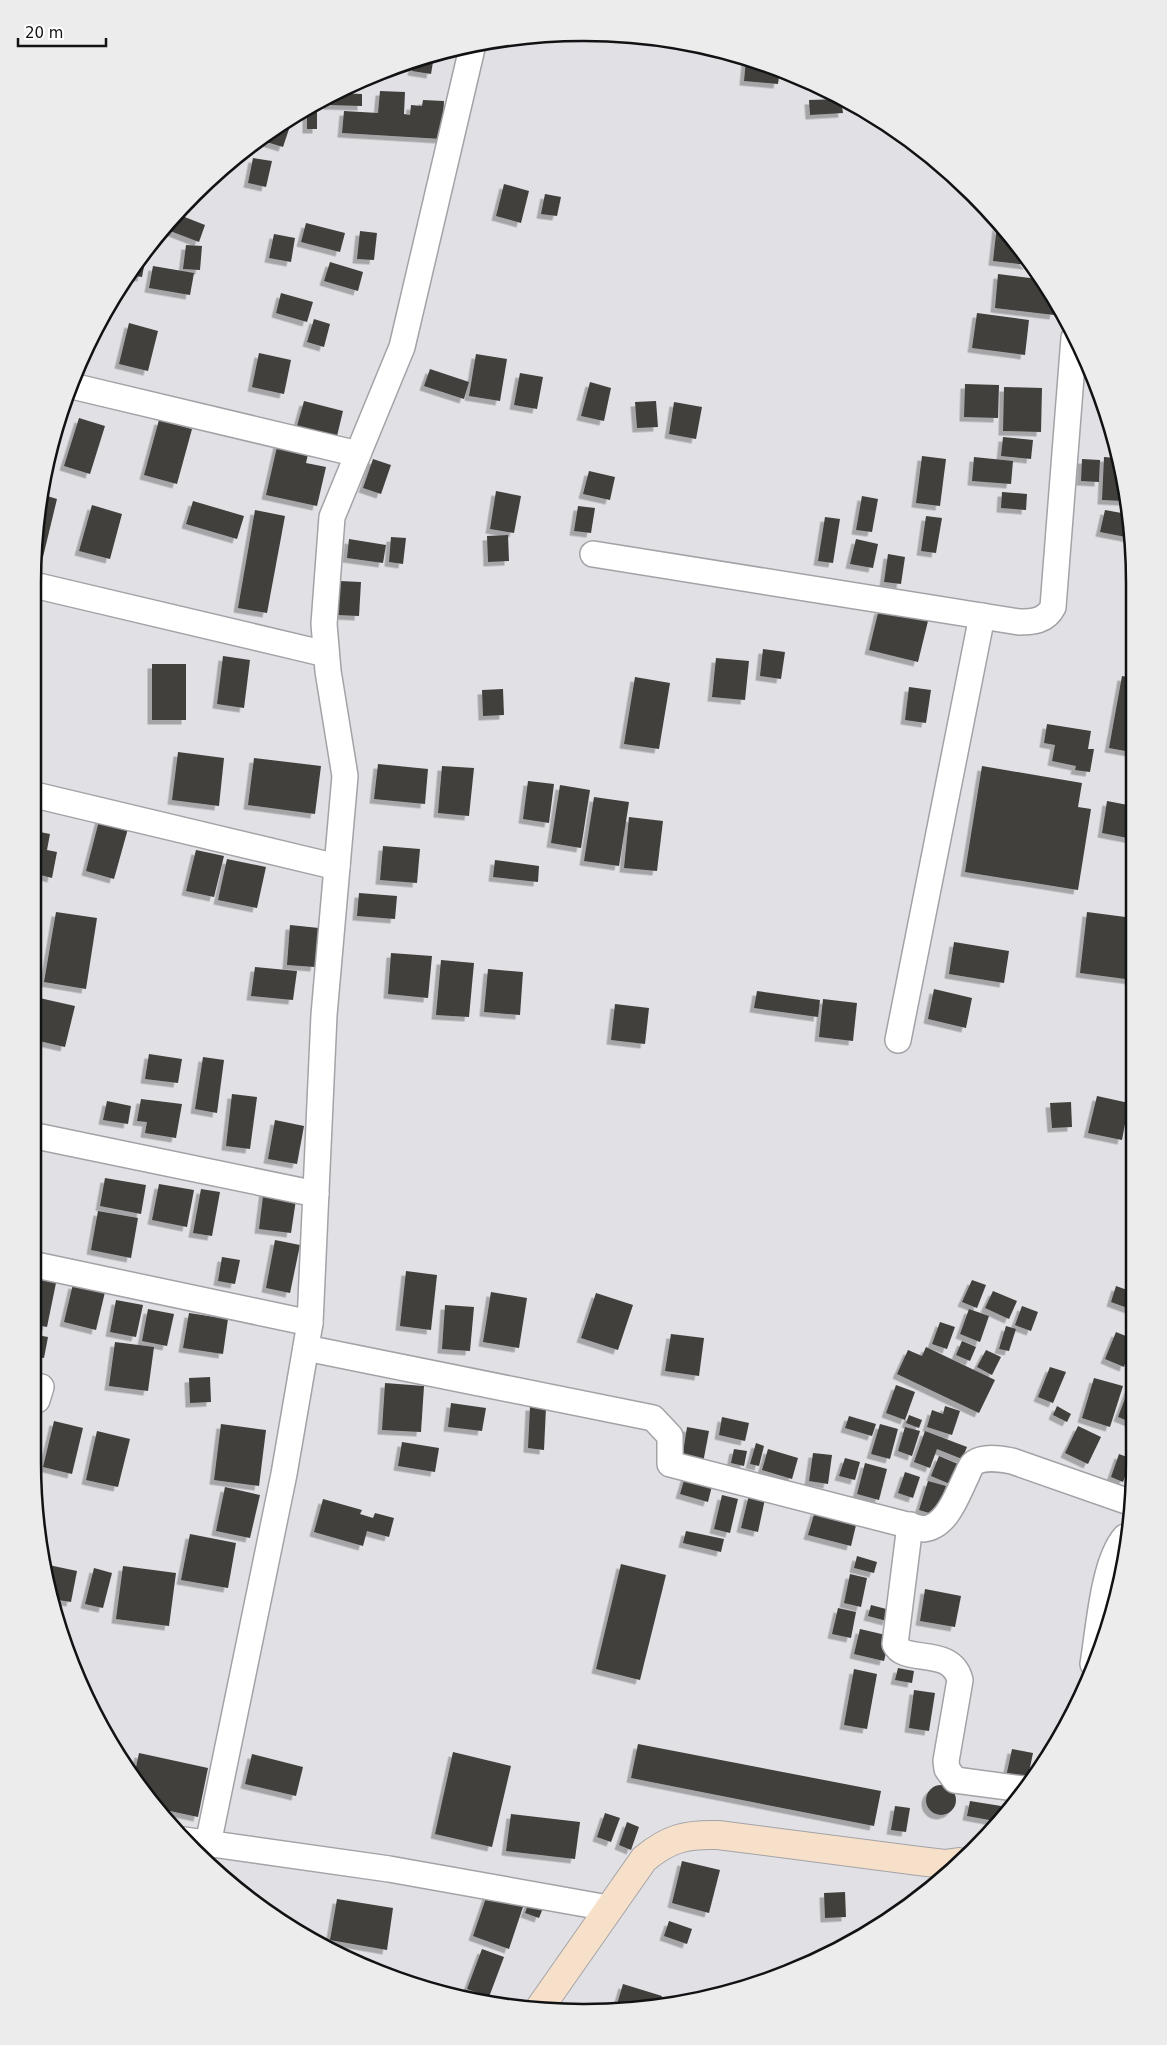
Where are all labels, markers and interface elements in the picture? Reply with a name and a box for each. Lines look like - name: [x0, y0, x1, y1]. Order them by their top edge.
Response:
- scale bar: [18, 15, 105, 47]
- text: 20 m: [25, 24, 63, 42]

